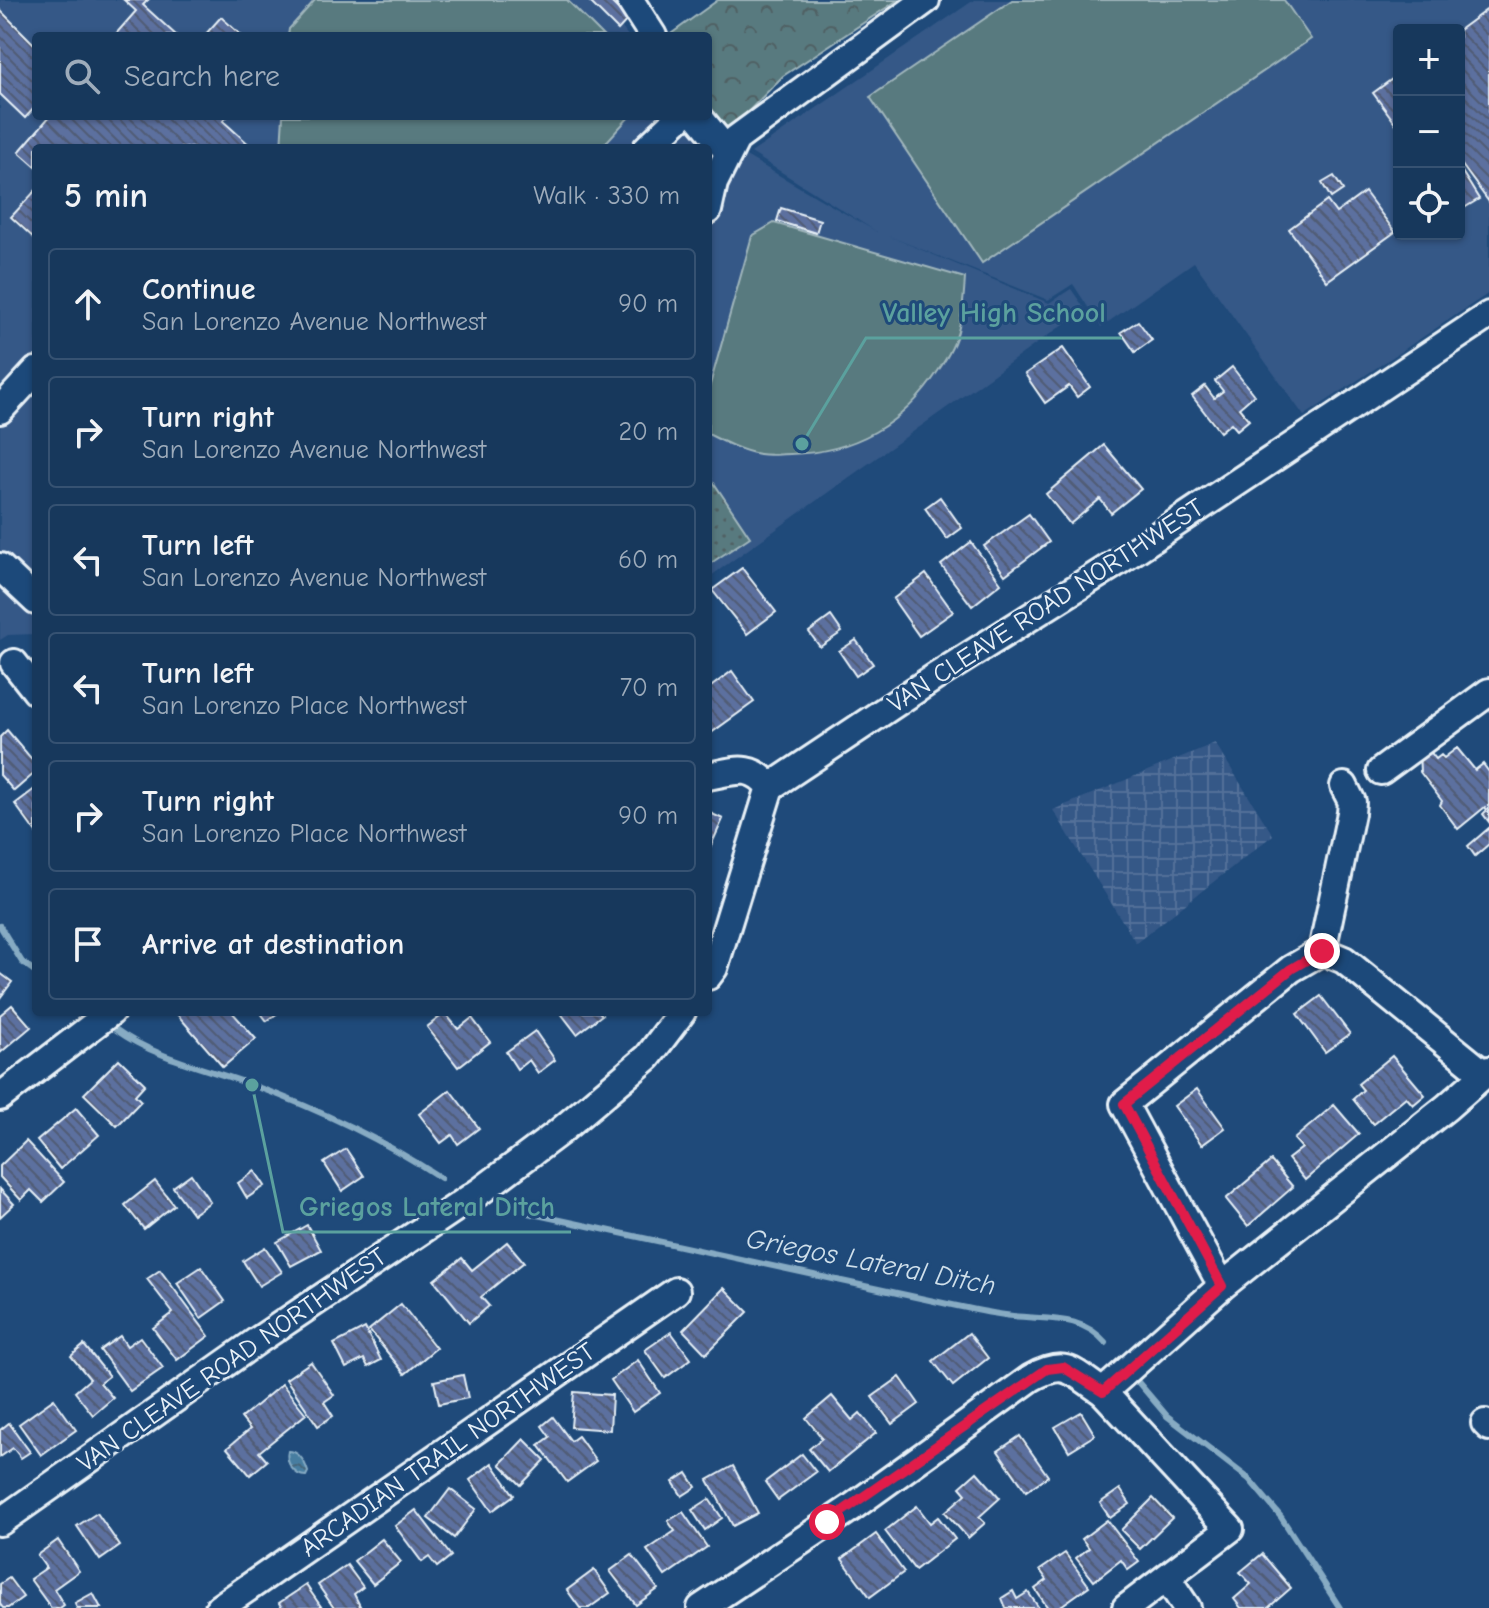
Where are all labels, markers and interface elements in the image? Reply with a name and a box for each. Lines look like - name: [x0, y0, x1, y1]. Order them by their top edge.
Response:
- map controls: [1393, 24, 1465, 240]
- button: +: [1393, 24, 1465, 96]
- search box: [32, 32, 712, 120]
- icon: search: [60, 54, 104, 98]
- text: Search here: [124, 59, 280, 94]
- button: −: [1393, 96, 1465, 168]
- button: locate: [1393, 168, 1465, 240]
- text: 5 min: [64, 176, 148, 216]
- text: Walk · 330 m: [533, 181, 680, 211]
- text: Continue: [142, 272, 256, 307]
- icon: ahead: [66, 282, 110, 326]
- callout: Valley High School: [866, 286, 1122, 338]
- text: 90 m: [618, 289, 678, 319]
- text: Valley High School: [882, 297, 1106, 329]
- text: San Lorenzo Avenue Northwest: [142, 307, 486, 337]
- text: Turn right: [142, 400, 274, 435]
- icon: right: [66, 410, 110, 454]
- text: 20 m: [618, 417, 678, 447]
- text: San Lorenzo Avenue Northwest: [142, 435, 486, 465]
- street label: VAN CLEAVE ROAD NORTHWEST: [883, 492, 1210, 719]
- text: Turn left: [142, 528, 254, 563]
- icon: left: [66, 538, 110, 582]
- text: 60 m: [618, 545, 678, 575]
- text: San Lorenzo Avenue Northwest: [142, 563, 486, 593]
- text: Turn left: [142, 656, 254, 691]
- icon: left: [66, 666, 110, 710]
- text: 70 m: [620, 673, 678, 703]
- text: San Lorenzo Place Northwest: [142, 691, 466, 721]
- text: Turn right: [142, 784, 274, 819]
- icon: right: [66, 794, 110, 838]
- text: 90 m: [618, 801, 678, 831]
- text: San Lorenzo Place Northwest: [142, 819, 466, 849]
- icon: arrive: [66, 922, 110, 966]
- text: Arrive at destination: [142, 927, 404, 962]
- route end: [1304, 933, 1340, 969]
- callout: Griegos Lateral Ditch: [283, 1180, 571, 1232]
- text: Griegos Lateral Ditch: [299, 1191, 555, 1223]
- water label: Griegos Lateral Ditch: [743, 1222, 999, 1302]
- street label: VAN CLEAVE ROAD NORTHWEST: [72, 1241, 393, 1478]
- street label: ARCADIAN TRAIL NORTHWEST: [295, 1336, 601, 1563]
- route start: [809, 1504, 845, 1540]

